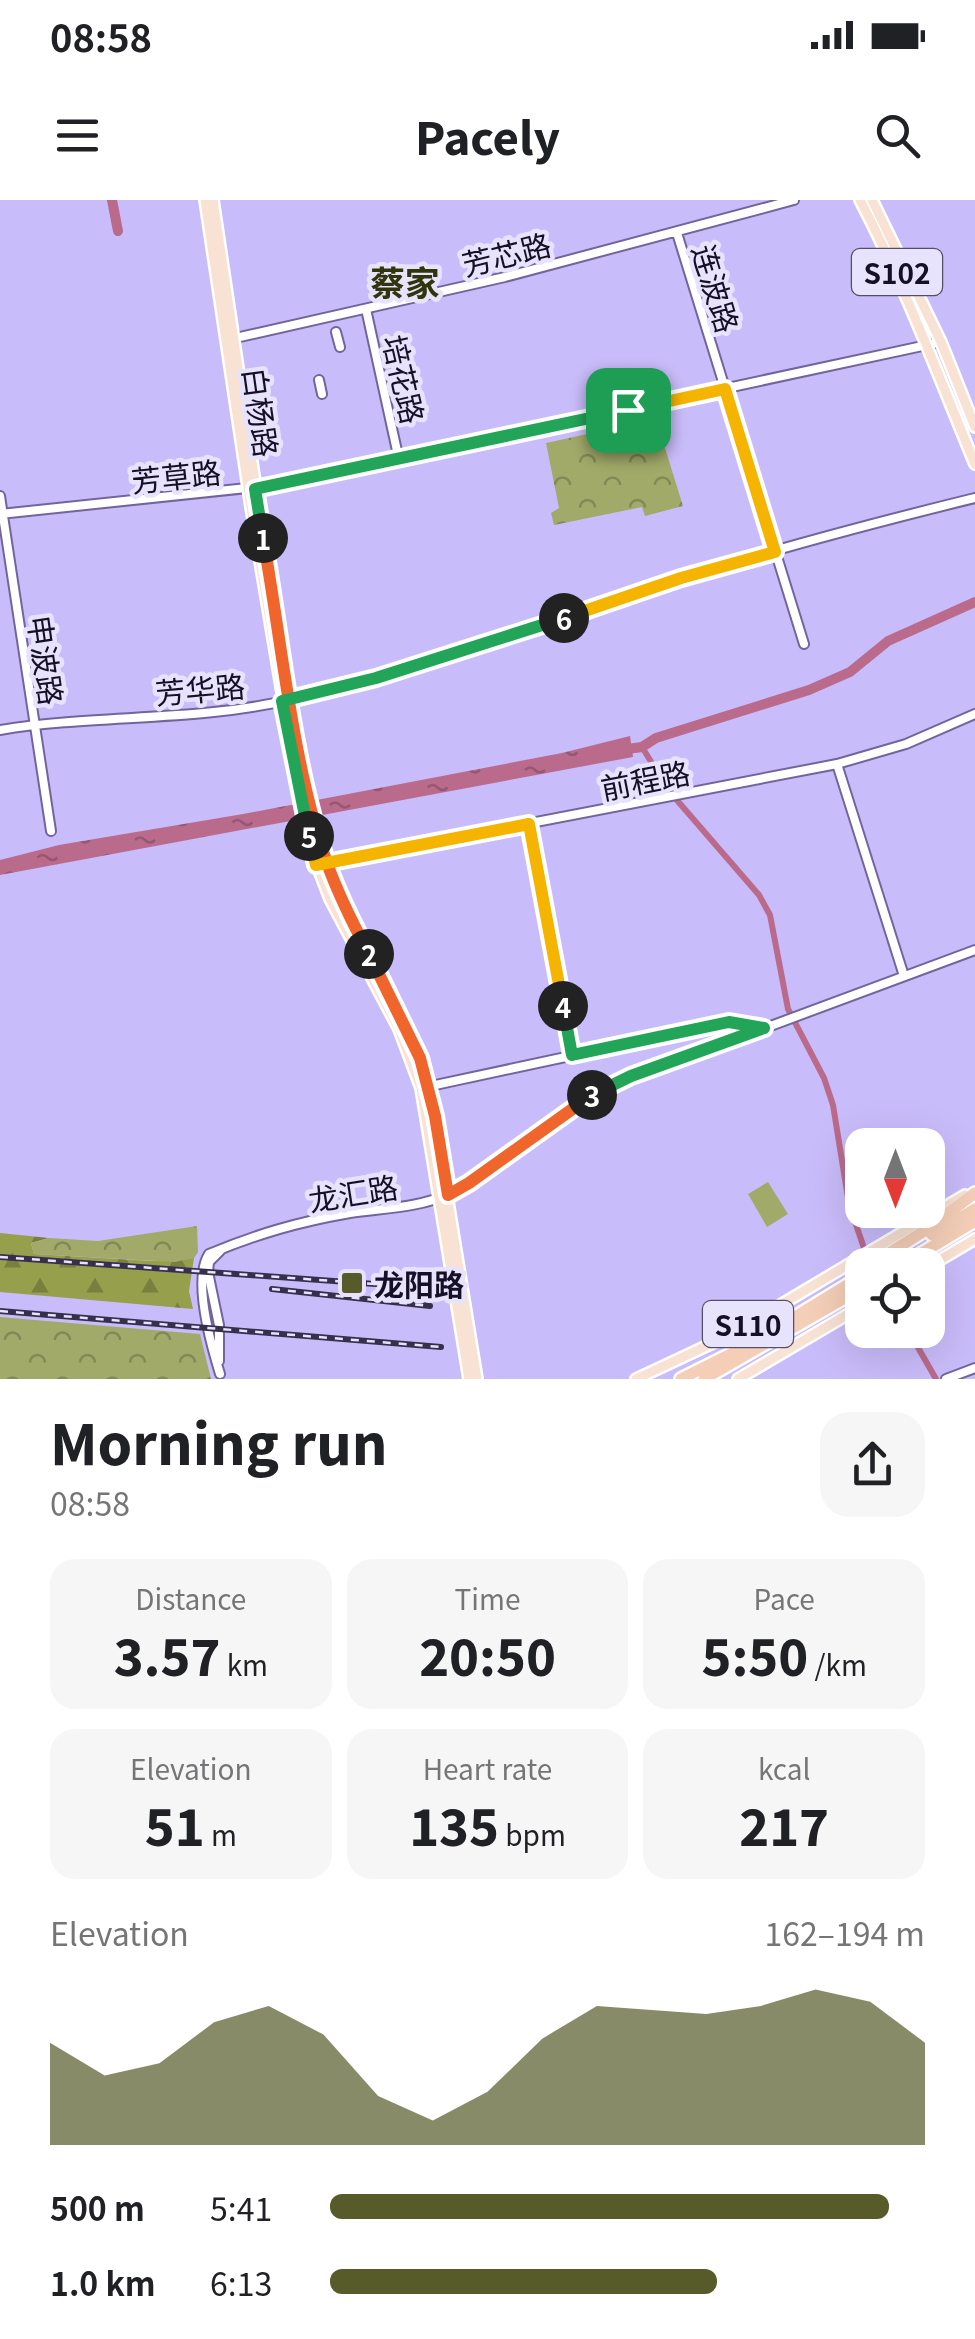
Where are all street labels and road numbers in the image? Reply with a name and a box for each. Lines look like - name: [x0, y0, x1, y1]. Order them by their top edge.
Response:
- street label: 芳芯路: [457, 221, 555, 285]
- street label: 连波路: [683, 239, 751, 337]
- road number: S102: [852, 249, 942, 295]
- street label: 培花路: [373, 330, 437, 428]
- street label: 白杨路: [234, 364, 290, 460]
- street label: 芳草路: [129, 448, 223, 502]
- street label: 申波路: [19, 612, 75, 708]
- street label: 芳华路: [153, 662, 247, 714]
- street label: 前程路: [597, 749, 693, 809]
- street label: 龙汇路: [305, 1163, 401, 1221]
- road number: S110: [703, 1301, 793, 1347]

